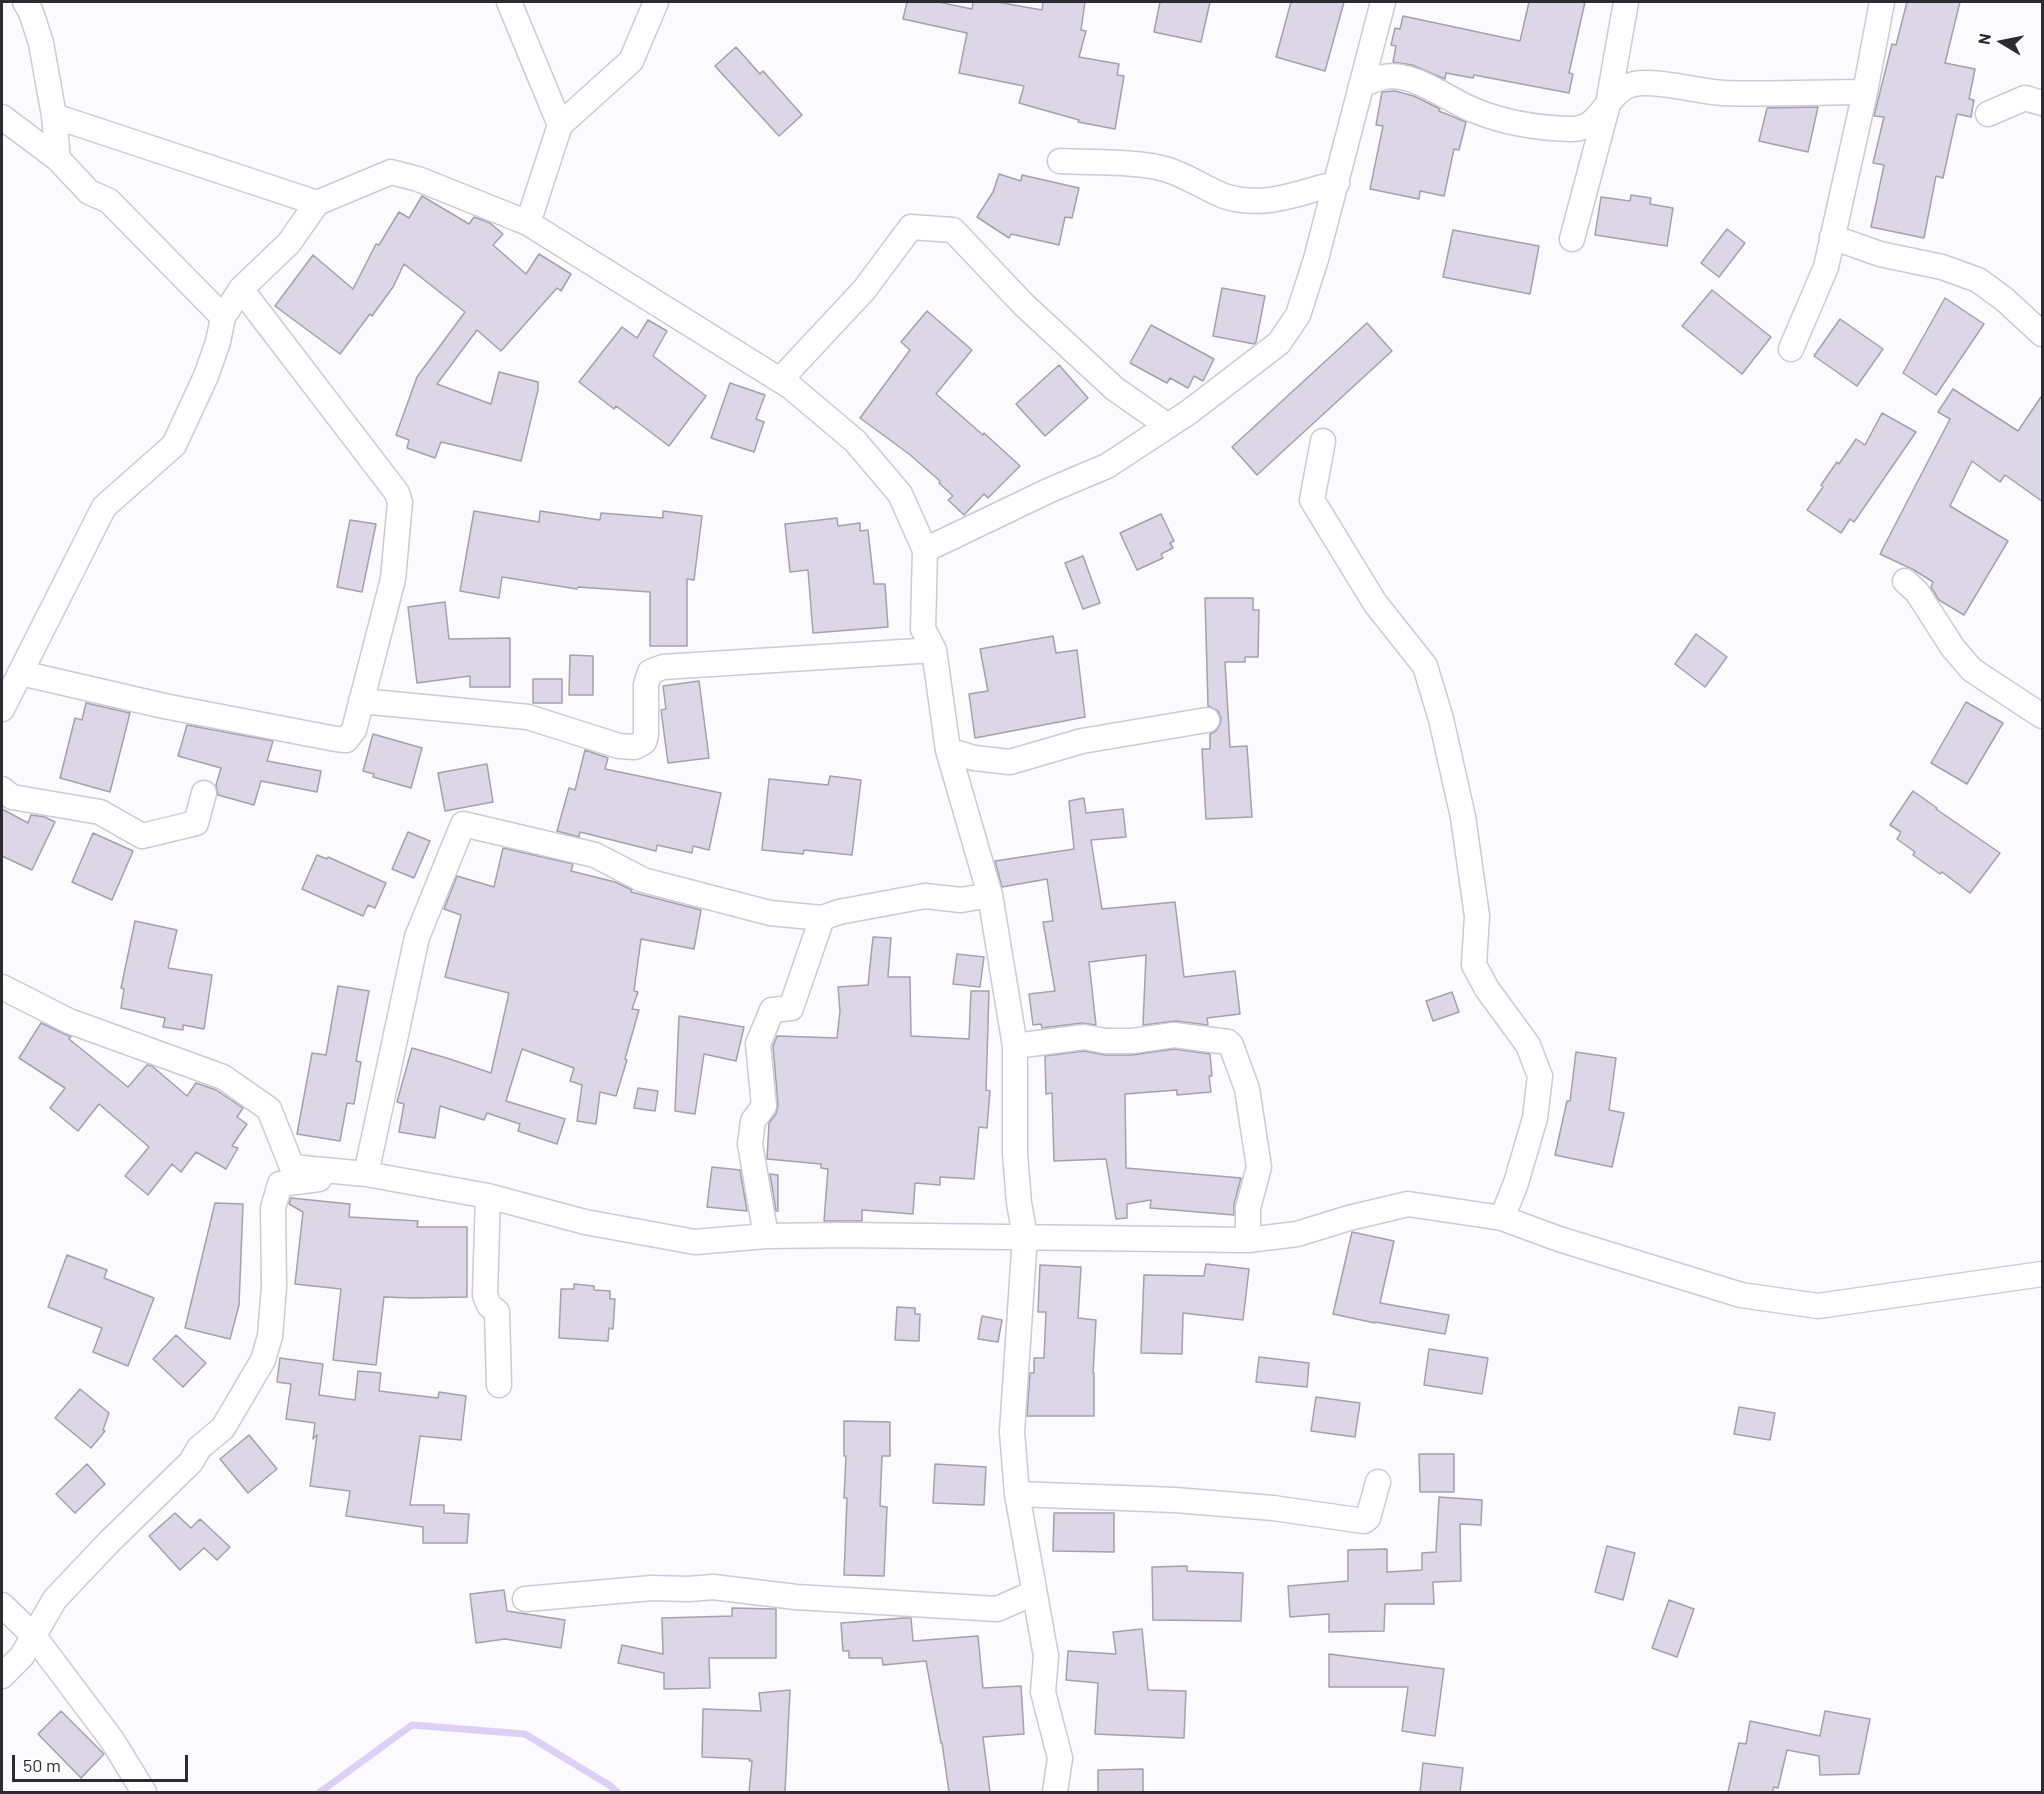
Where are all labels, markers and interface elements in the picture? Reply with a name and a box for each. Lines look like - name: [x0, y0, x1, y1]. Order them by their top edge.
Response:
- north arrow: [1972, 12, 2032, 72]
- text: N: [1974, 32, 1994, 46]
- scale bar: [15, 1743, 190, 1781]
- text: 50 m: [23, 1754, 61, 1776]

